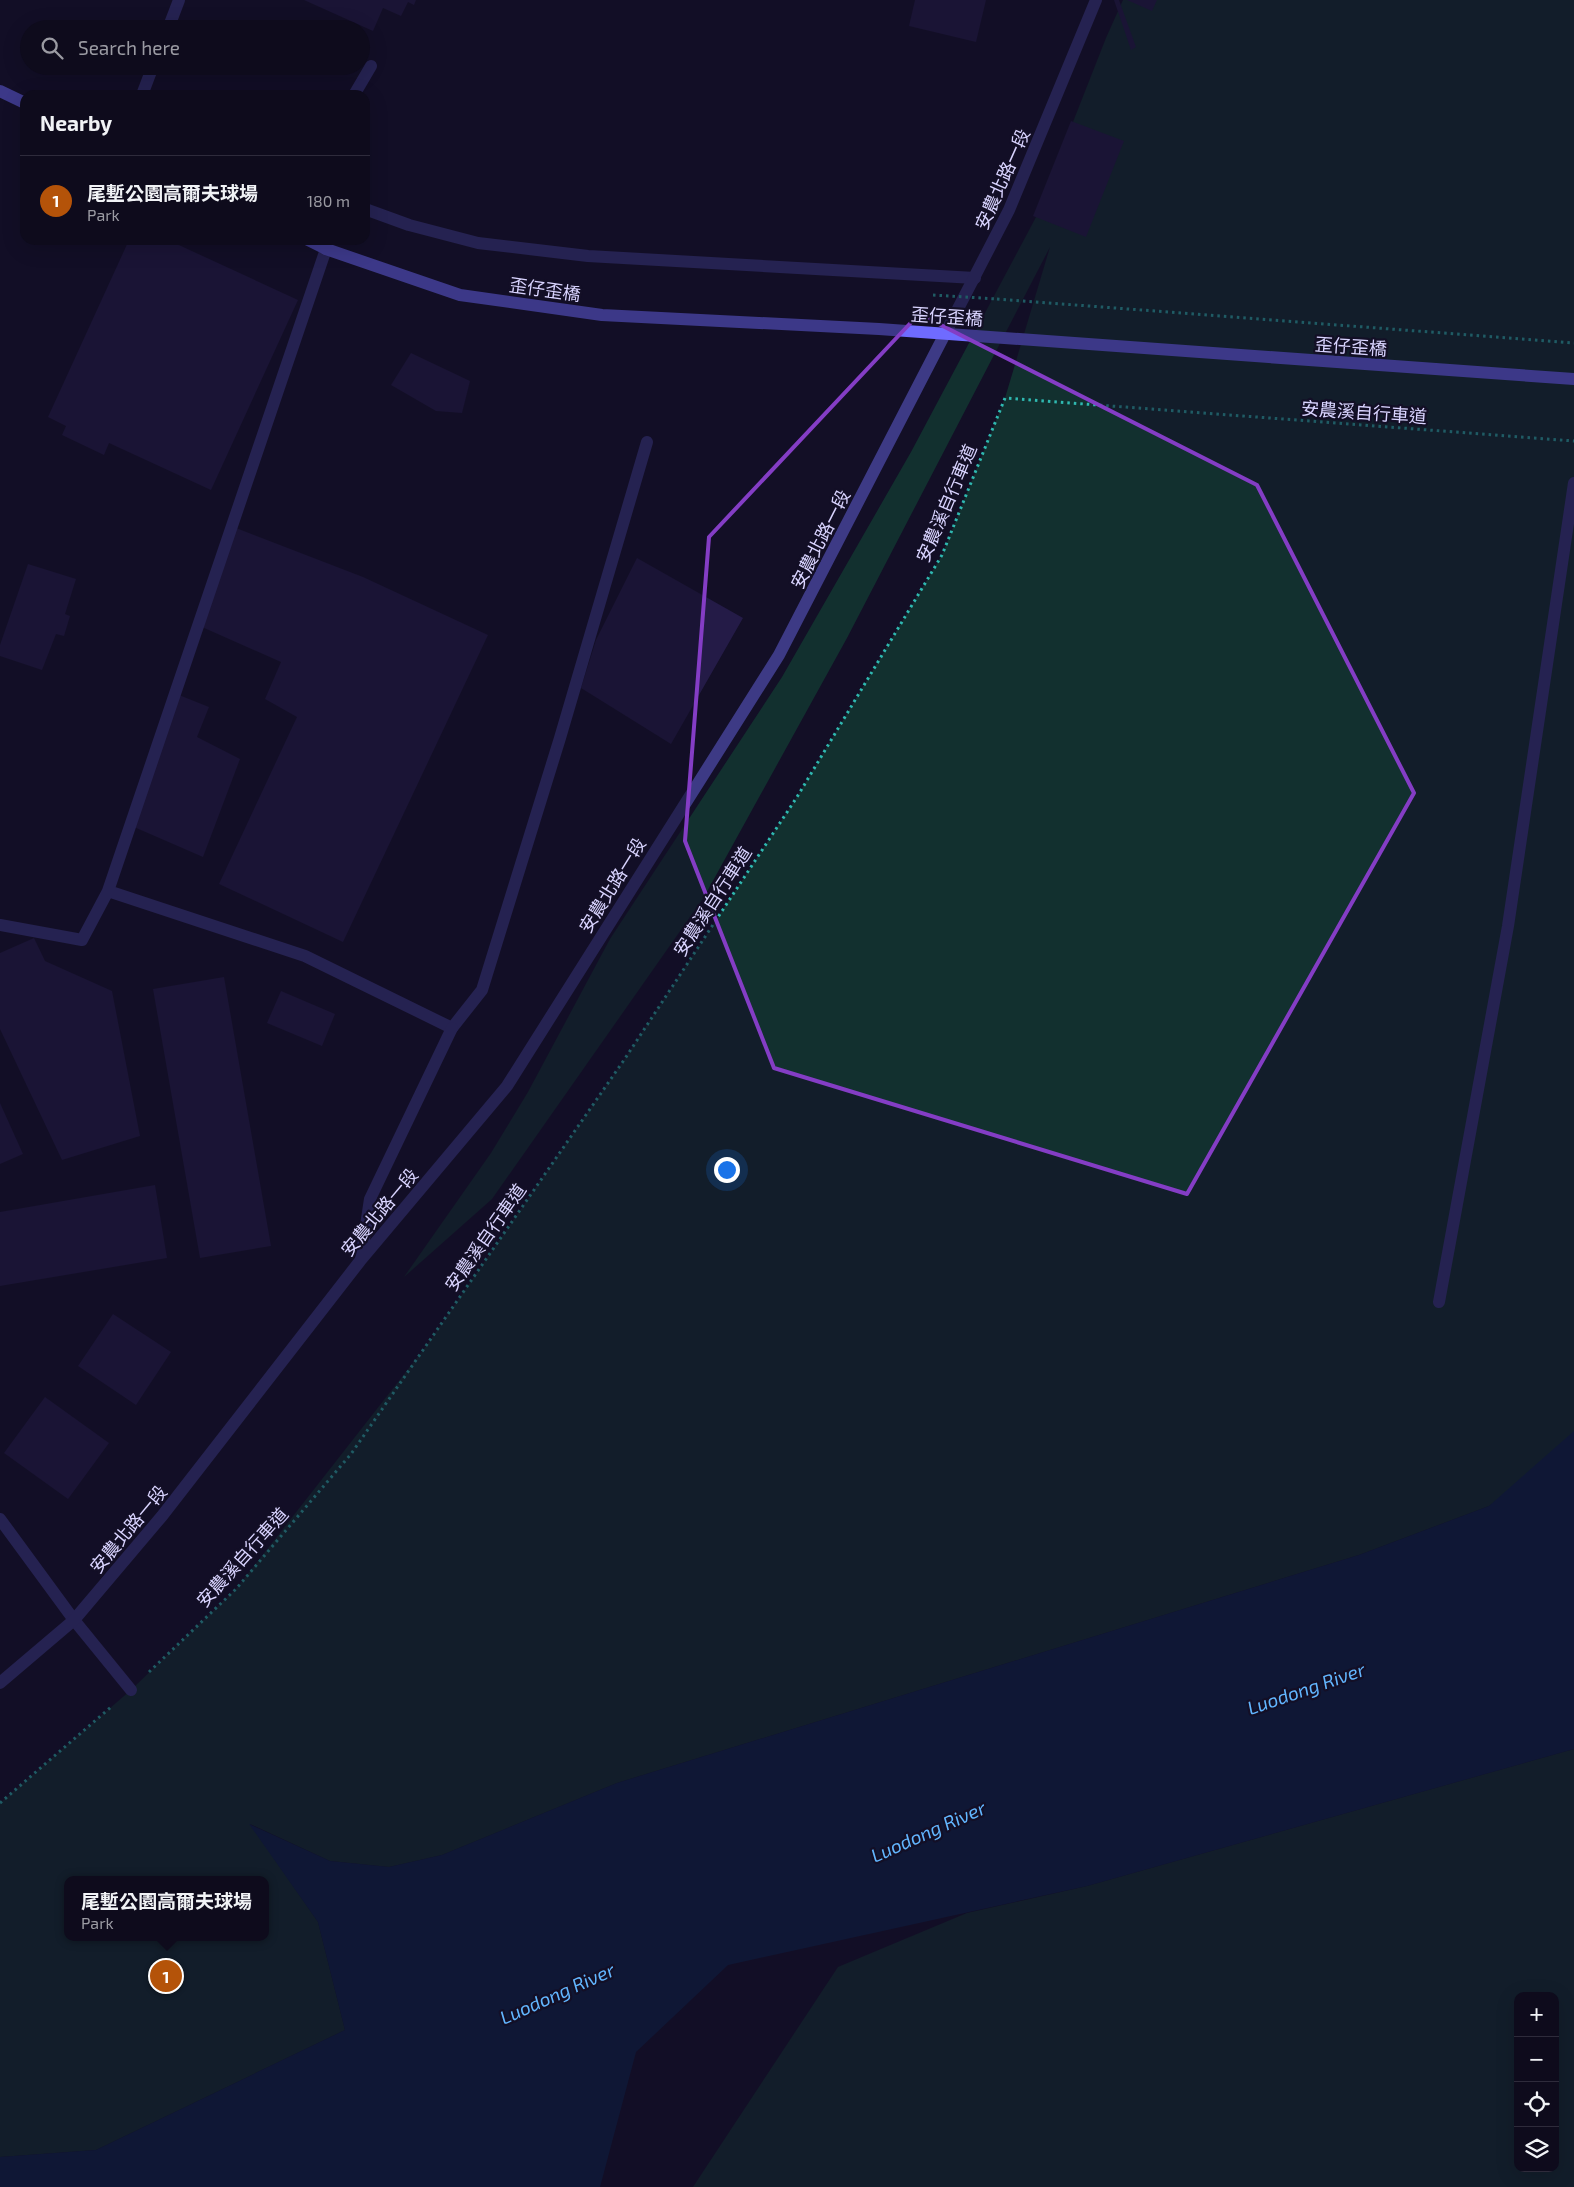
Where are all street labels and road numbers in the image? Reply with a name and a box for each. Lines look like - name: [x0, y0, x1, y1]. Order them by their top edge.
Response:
- street label: 安農北路一段: [970, 125, 1034, 233]
- street label: 歪仔歪橋: [508, 273, 582, 305]
- street label: 歪仔歪橋: [910, 303, 984, 329]
- street label: 歪仔歪橋: [1314, 333, 1388, 359]
- street label: 安農溪自行車道: [1300, 397, 1428, 427]
- street label: 安農溪自行車道: [911, 441, 981, 565]
- street label: 安農北路一段: [786, 486, 854, 592]
- street label: 安農北路一段: [574, 833, 650, 937]
- street label: 安農溪自行車道: [668, 842, 756, 960]
- street label: 安農北路一段: [336, 1164, 422, 1260]
- street label: 安農溪自行車道: [440, 1179, 530, 1295]
- street label: 安農北路一段: [85, 1481, 171, 1577]
- street label: 安農溪自行車道: [192, 1503, 292, 1611]

